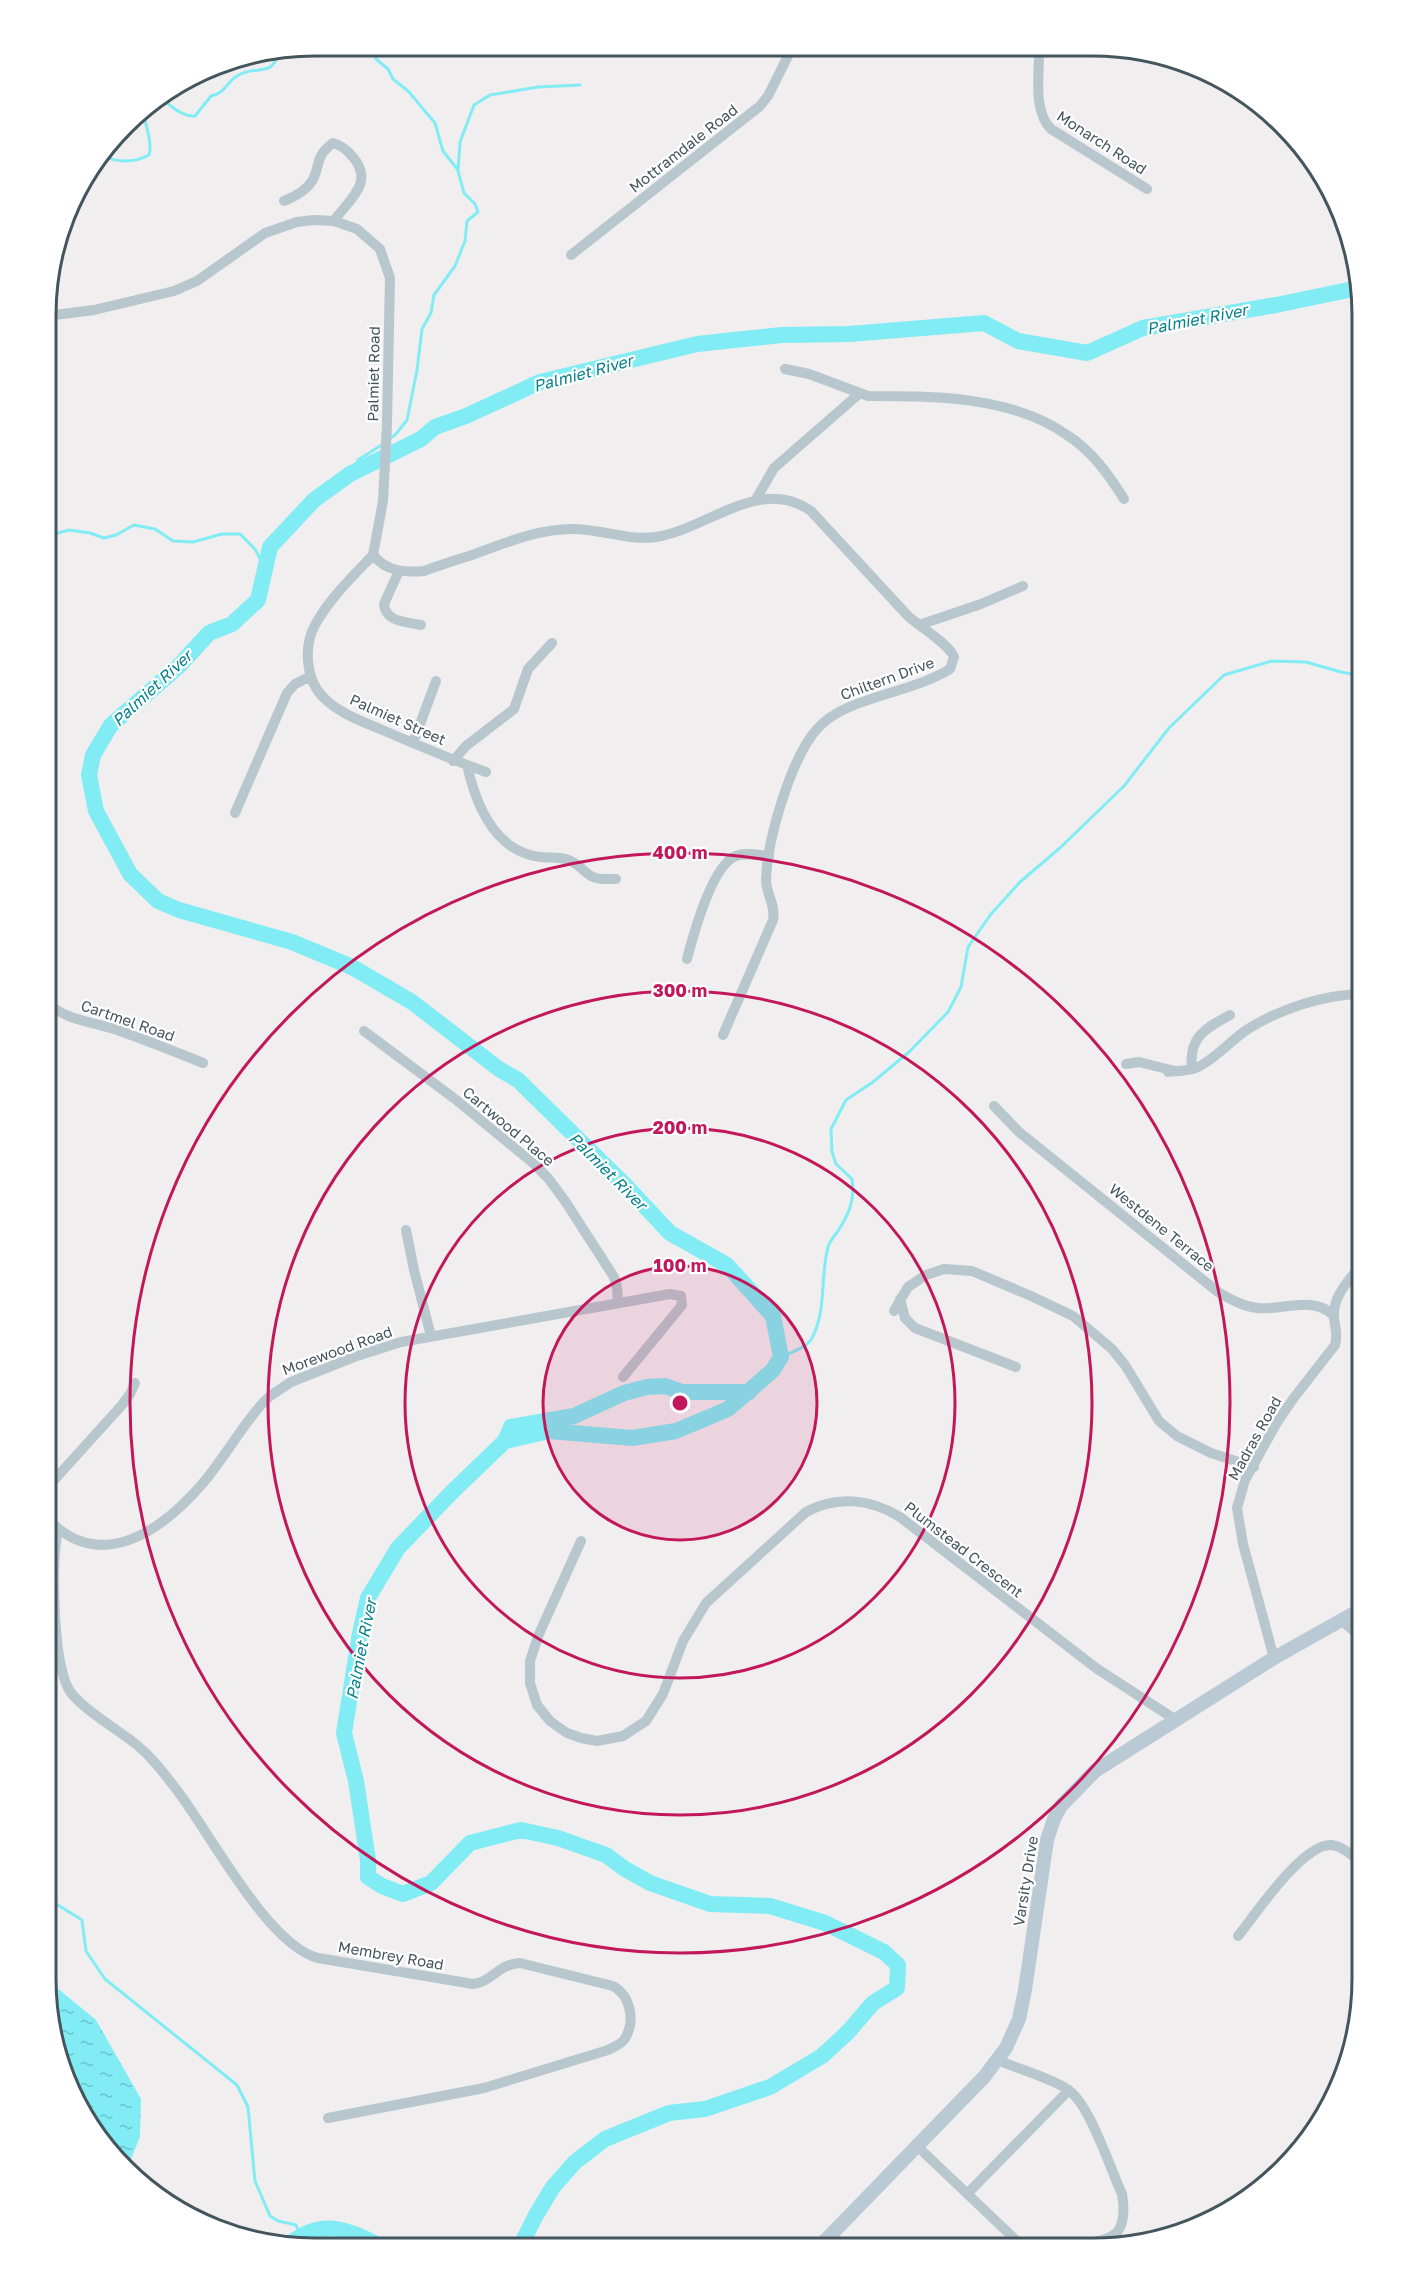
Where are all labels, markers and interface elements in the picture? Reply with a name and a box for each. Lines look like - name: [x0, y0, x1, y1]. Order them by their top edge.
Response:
- street label: Mottramdale Road: [625, 100, 741, 196]
- street label: Monarch Road: [1054, 106, 1150, 178]
- water label: Palmiet River: [1145, 299, 1252, 339]
- street label: Palmiet Road: [363, 326, 383, 422]
- water label: Palmiet River: [531, 349, 637, 396]
- water label: Palmiet River: [108, 644, 198, 730]
- street label: Chiltern Drive: [838, 653, 937, 703]
- street label: Palmiet Street: [347, 690, 449, 748]
- text: 400 m: [653, 841, 707, 863]
- text: 300 m: [653, 979, 707, 1001]
- street label: Cartmel Road: [79, 996, 177, 1044]
- street label: Cartwood Place: [460, 1082, 559, 1170]
- text: 200 m: [653, 1116, 707, 1138]
- water label: Palmiet River: [565, 1128, 653, 1216]
- street label: Westdene Terrace: [1106, 1179, 1218, 1275]
- text: 100 m: [654, 1254, 706, 1276]
- street label: Morewood Road: [279, 1322, 395, 1378]
- centre of rings: [670, 1393, 690, 1413]
- street label: Madras Road: [1224, 1393, 1284, 1483]
- street label: Plumstead Crescent: [901, 1497, 1027, 1601]
- water label: Palmiet River: [341, 1594, 381, 1701]
- street label: Varsity Drive: [1009, 1834, 1041, 1927]
- street label: Membrey Road: [337, 1937, 445, 1973]

